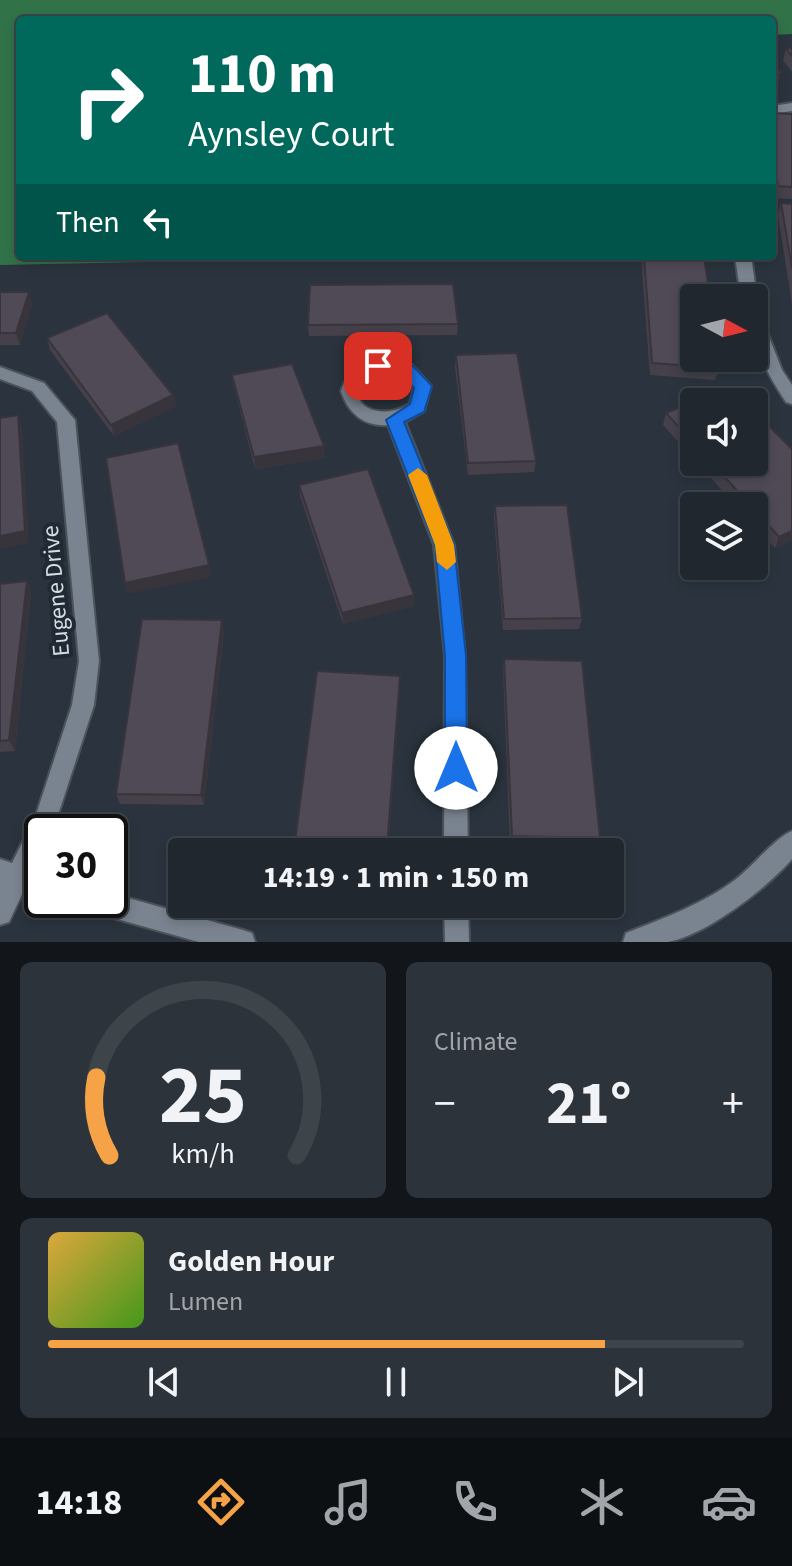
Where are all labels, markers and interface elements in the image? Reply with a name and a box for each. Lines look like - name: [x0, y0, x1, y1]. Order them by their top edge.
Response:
- text: 110 m: [188, 35, 336, 114]
- icon: right: [56, 48, 160, 152]
- text: Aynsley Court: [188, 109, 394, 160]
- icon: left: [136, 200, 180, 244]
- text: Then: [56, 201, 120, 244]
- north arrow: [680, 284, 768, 372]
- map controls: [680, 284, 768, 580]
- pin: [344, 332, 412, 400]
- icon: arrive: [356, 344, 400, 388]
- button: sound: [680, 388, 768, 476]
- button: layers: [680, 492, 768, 580]
- street label: Eugene Drive: [33, 524, 79, 658]
- position arrow: [414, 726, 498, 810]
- speed limit sign: 30: [24, 814, 128, 918]
- text: 14:19 · 1 min · 150 m: [263, 856, 529, 899]
- text: Climate: [434, 1023, 518, 1060]
- text: 25: [159, 1037, 247, 1155]
- text: 21°: [546, 1062, 632, 1147]
- text: −: [434, 1073, 456, 1136]
- text: +: [722, 1073, 744, 1136]
- text: km/h: [171, 1134, 235, 1174]
- text: Golden Hour: [168, 1240, 334, 1283]
- text: Lumen: [168, 1283, 243, 1320]
- icon: previous: [142, 1360, 186, 1404]
- icon: pause: [374, 1360, 418, 1404]
- icon: next: [606, 1360, 650, 1404]
- icon: directions: [193, 1474, 249, 1530]
- icon: music: [320, 1474, 376, 1530]
- icon: phone: [447, 1474, 503, 1530]
- icon: climate: [574, 1474, 630, 1530]
- icon: car: [701, 1474, 757, 1530]
- text: 14:18: [35, 1477, 122, 1528]

